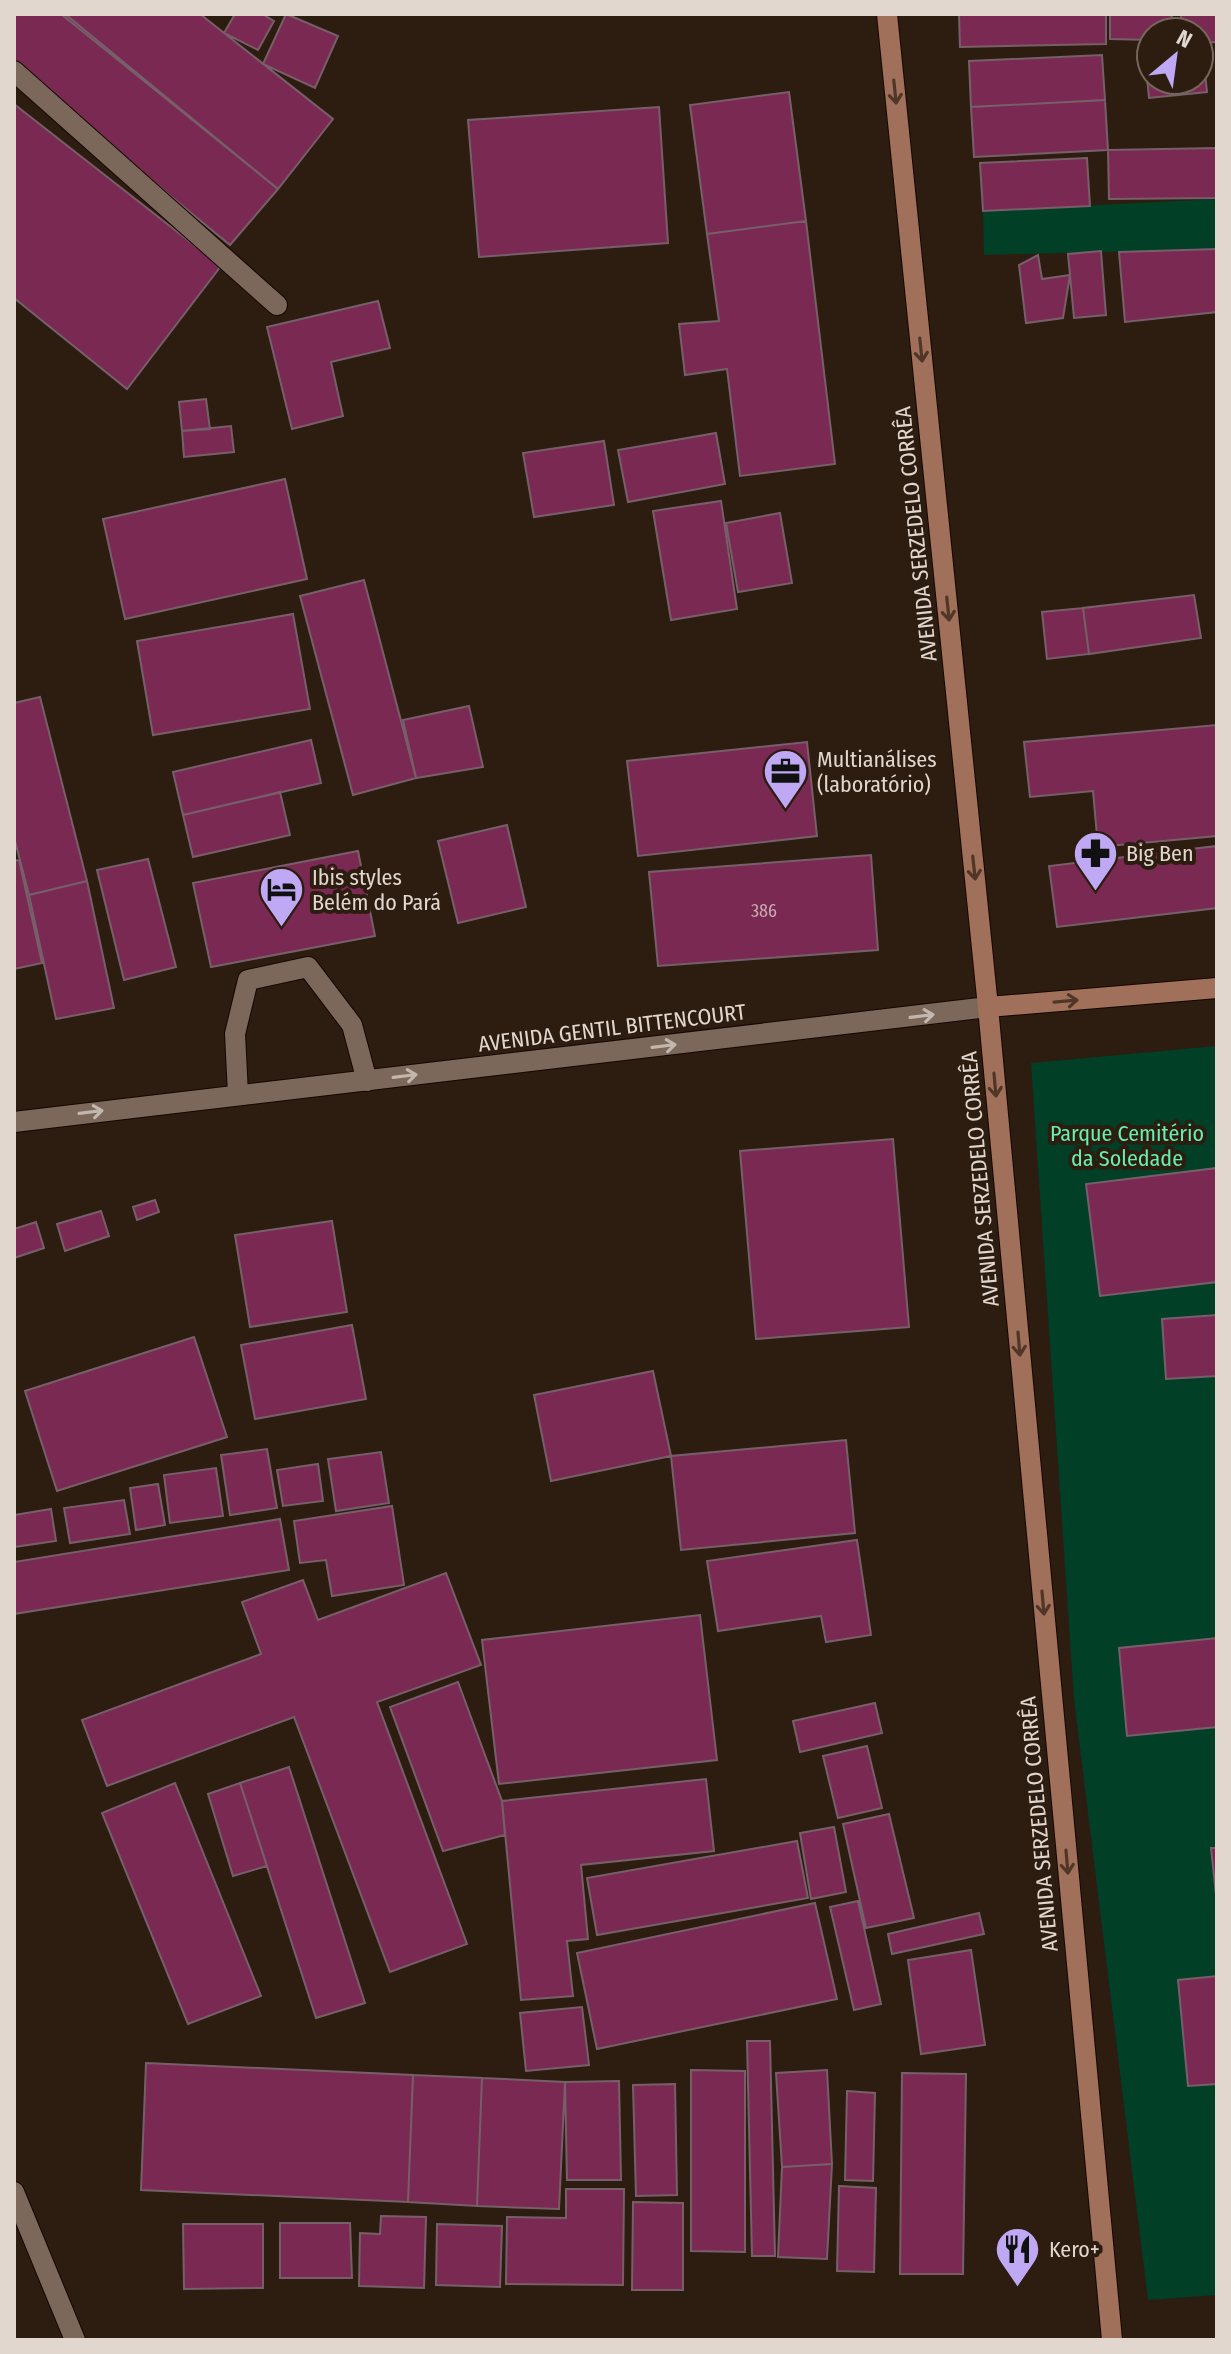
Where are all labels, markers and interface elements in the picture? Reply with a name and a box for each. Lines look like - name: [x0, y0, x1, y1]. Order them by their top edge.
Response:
- north arrow: [1135, 16, 1215, 96]
- text: N: [1172, 24, 1197, 54]
- one-way arrow: [888, 78, 903, 105]
- one-way arrow: [914, 336, 929, 363]
- street label: AVENIDA SERZEDELO CORRÊA: [889, 405, 943, 663]
- one-way arrow: [940, 595, 955, 622]
- place label: Multianálises (laboratório): [817, 746, 937, 798]
- office icon: Multianálises (laboratório): [762, 748, 810, 811]
- pharmacy icon: Big Ben: [1071, 829, 1119, 892]
- place label: Big Ben: [1126, 840, 1194, 867]
- one-way arrow: [966, 854, 981, 881]
- place label: Ibis styles Belém do Pará: [312, 864, 441, 916]
- hotel icon: Ibis styles Belém do Pará: [257, 866, 305, 929]
- house number: 386: [751, 900, 777, 922]
- one-way arrow: [1052, 993, 1079, 1008]
- street label: AVENIDA GENTIL BITTENCOURT: [477, 998, 748, 1058]
- one-way arrow: [909, 1008, 934, 1023]
- one-way arrow: [650, 1039, 677, 1054]
- street label: AVENIDA SERZEDELO CORRÊA: [955, 1050, 1005, 1308]
- one-way arrow: [391, 1069, 418, 1084]
- one-way arrow: [988, 1071, 1003, 1098]
- one-way arrow: [78, 1104, 104, 1119]
- park label: Parque Cemitério da Soledade: [1050, 1120, 1204, 1172]
- one-way arrow: [1012, 1330, 1027, 1357]
- one-way arrow: [1035, 1589, 1050, 1616]
- street label: AVENIDA SERZEDELO CORRÊA: [1014, 1695, 1064, 1953]
- one-way arrow: [1059, 1848, 1074, 1875]
- restaurant icon: Kero+: [994, 2225, 1042, 2288]
- place label: Kero+: [1049, 2236, 1100, 2263]

